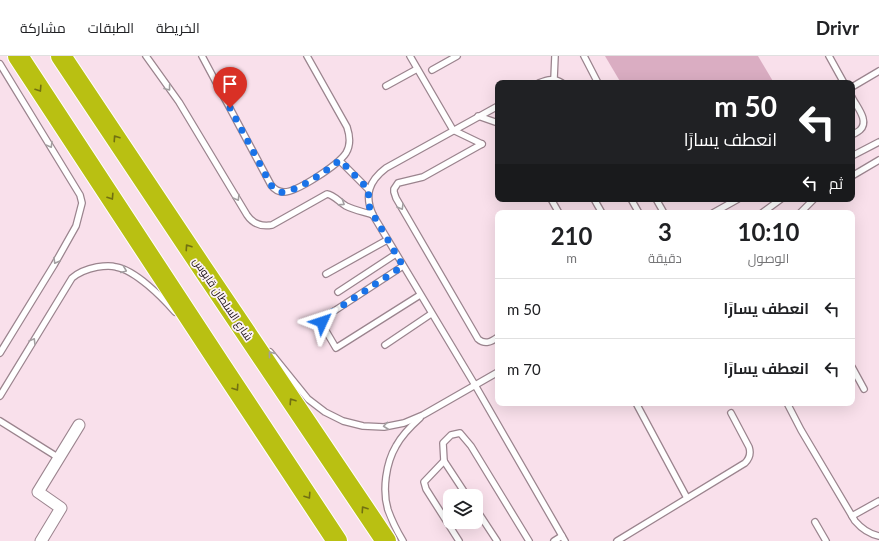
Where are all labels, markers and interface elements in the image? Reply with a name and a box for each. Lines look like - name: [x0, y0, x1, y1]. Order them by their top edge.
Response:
- text: Drivr: [816, 16, 859, 39]
- text: مشاركة: [20, 19, 66, 36]
- text: الطبقات: [88, 19, 134, 36]
- text: الخريطة: [156, 19, 200, 36]
- pin: [213, 67, 247, 108]
- icon: arrive: [219, 73, 241, 95]
- one-way arrow: [164, 83, 171, 90]
- one-way arrow: [35, 84, 42, 91]
- text: 50 m: [714, 89, 777, 123]
- icon: left: [791, 96, 843, 148]
- text: انعطف يسارًا: [684, 128, 777, 150]
- one-way arrow: [114, 136, 121, 143]
- one-way arrow: [45, 141, 52, 148]
- icon: left: [799, 172, 821, 194]
- text: ثم: [829, 174, 843, 192]
- one-way arrow: [106, 193, 113, 200]
- one-way arrow: [232, 194, 240, 201]
- one-way arrow: [338, 198, 345, 206]
- one-way arrow: [397, 203, 404, 210]
- text: 3: [658, 217, 672, 246]
- text: 10:10: [738, 217, 799, 246]
- text: 210: [551, 221, 592, 250]
- one-way arrow: [185, 244, 193, 251]
- text: m: [566, 250, 577, 266]
- text: دقيقة: [648, 250, 682, 266]
- text: الوصول: [748, 250, 789, 266]
- street label: شارع السلطان قابوس: [189, 255, 256, 344]
- one-way arrow: [54, 257, 61, 264]
- one-way arrow: [121, 265, 128, 273]
- icon: left: [821, 298, 843, 320]
- text: انعطف يسارًا: [724, 299, 809, 317]
- text: 50 m: [507, 300, 541, 318]
- position arrow: [301, 301, 343, 343]
- one-way arrow: [29, 338, 36, 345]
- one-way arrow: [269, 351, 276, 358]
- icon: left: [821, 358, 843, 380]
- text: انعطف يسارًا: [724, 359, 809, 377]
- text: 70 m: [507, 360, 541, 378]
- one-way arrow: [231, 384, 239, 391]
- one-way arrow: [289, 398, 297, 405]
- one-way arrow: [383, 421, 389, 430]
- map controls: [443, 489, 483, 529]
- button: layers: [443, 489, 483, 529]
- one-way arrow: [303, 492, 311, 499]
- one-way arrow: [362, 506, 369, 513]

